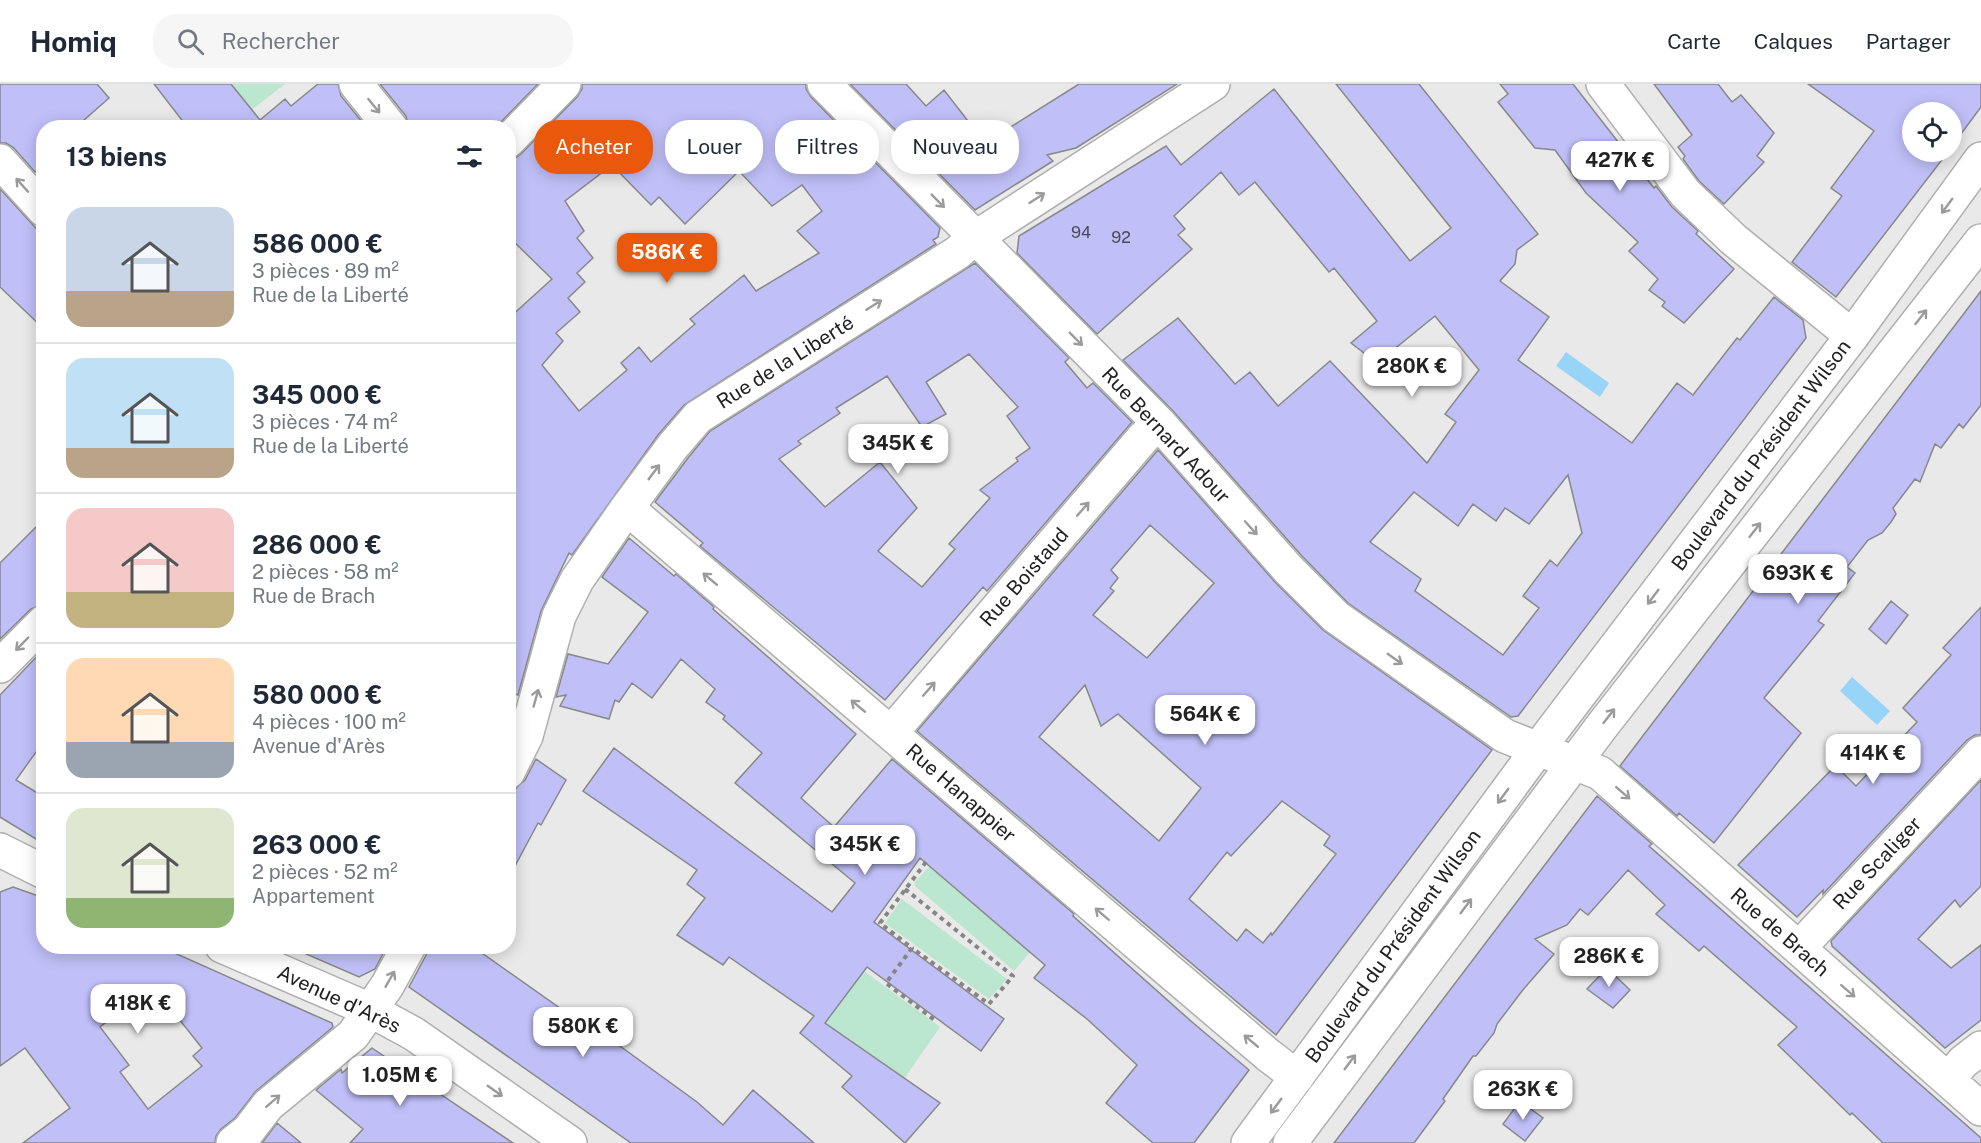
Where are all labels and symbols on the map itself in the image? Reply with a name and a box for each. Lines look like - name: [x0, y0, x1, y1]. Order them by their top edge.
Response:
- one-way arrow: [367, 98, 380, 114]
- pin: 427K €: [1571, 141, 1669, 192]
- one-way arrow: [15, 178, 29, 193]
- one-way arrow: [1028, 192, 1045, 204]
- one-way arrow: [931, 193, 946, 208]
- one-way arrow: [1940, 198, 1953, 214]
- house number: 94: [1071, 223, 1091, 242]
- house number: 92: [1111, 228, 1131, 247]
- pin: 586K €: [618, 233, 716, 284]
- one-way arrow: [866, 299, 883, 312]
- one-way arrow: [1915, 309, 1928, 325]
- street label: Rue de la Liberté: [712, 310, 858, 414]
- one-way arrow: [1068, 332, 1083, 347]
- street label: Boulevard du Président Wilson: [1666, 335, 1856, 575]
- pin: 280K €: [1363, 347, 1461, 398]
- street label: Rue Bernard Adour: [1097, 362, 1235, 508]
- pin: 345K €: [849, 424, 947, 475]
- one-way arrow: [648, 464, 660, 480]
- one-way arrow: [1076, 501, 1089, 517]
- one-way arrow: [1244, 520, 1258, 535]
- one-way arrow: [1749, 522, 1761, 538]
- street label: Rue Boistaud: [975, 523, 1073, 631]
- pin: 693K €: [1749, 554, 1847, 605]
- one-way arrow: [703, 572, 718, 586]
- one-way arrow: [1647, 589, 1659, 605]
- one-way arrow: [14, 636, 29, 651]
- one-way arrow: [1386, 653, 1402, 665]
- one-way arrow: [922, 681, 935, 697]
- one-way arrow: [531, 689, 542, 708]
- pin: 564K €: [1156, 695, 1254, 746]
- one-way arrow: [851, 699, 866, 713]
- one-way arrow: [1603, 709, 1615, 725]
- pin: 414K €: [1824, 734, 1922, 785]
- street label: Rue Hanappier: [901, 739, 1021, 847]
- one-way arrow: [1615, 786, 1630, 800]
- one-way arrow: [1497, 787, 1509, 803]
- street label: Rue Scaliger: [1828, 811, 1926, 914]
- pin: 345K €: [816, 825, 914, 876]
- street label: Boulevard du Président Wilson: [1300, 825, 1486, 1067]
- street label: Rue de Brach: [1726, 883, 1834, 981]
- one-way arrow: [1460, 898, 1473, 914]
- one-way arrow: [1095, 908, 1111, 922]
- pin: 286K €: [1560, 937, 1658, 988]
- street label: Avenue d'Arès: [274, 960, 404, 1038]
- one-way arrow: [385, 971, 397, 988]
- pin: 418K €: [89, 984, 187, 1035]
- one-way arrow: [1840, 984, 1855, 998]
- pin: 580K €: [534, 1007, 632, 1058]
- one-way arrow: [1244, 1034, 1259, 1048]
- one-way arrow: [1343, 1054, 1356, 1070]
- pin: 1.05M €: [345, 1056, 455, 1107]
- pin: 263K €: [1474, 1070, 1572, 1121]
- one-way arrow: [487, 1085, 503, 1097]
- one-way arrow: [265, 1094, 280, 1108]
- one-way arrow: [1270, 1097, 1282, 1113]

